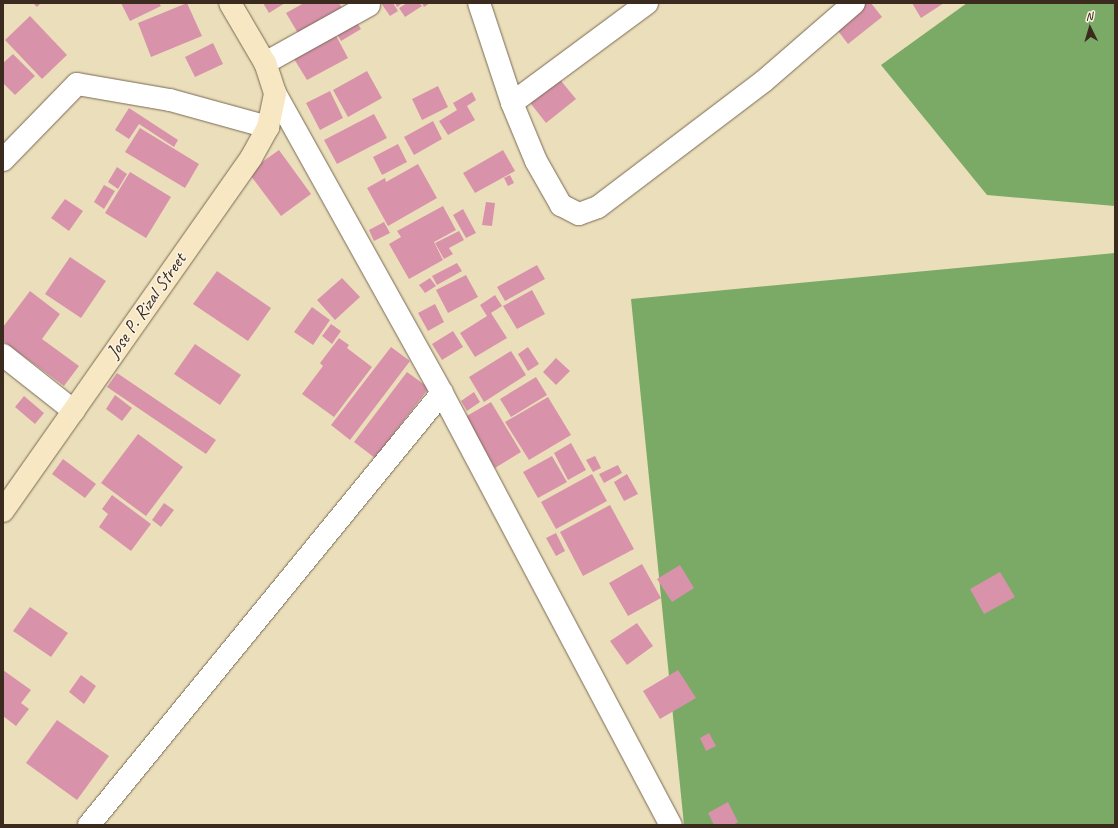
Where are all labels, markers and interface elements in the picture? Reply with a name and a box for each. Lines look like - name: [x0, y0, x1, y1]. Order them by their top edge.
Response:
- north arrow: [1070, 8, 1110, 48]
- text: N: [1085, 9, 1093, 23]
- street label: Jose P. Rizal Street: [102, 249, 192, 363]

